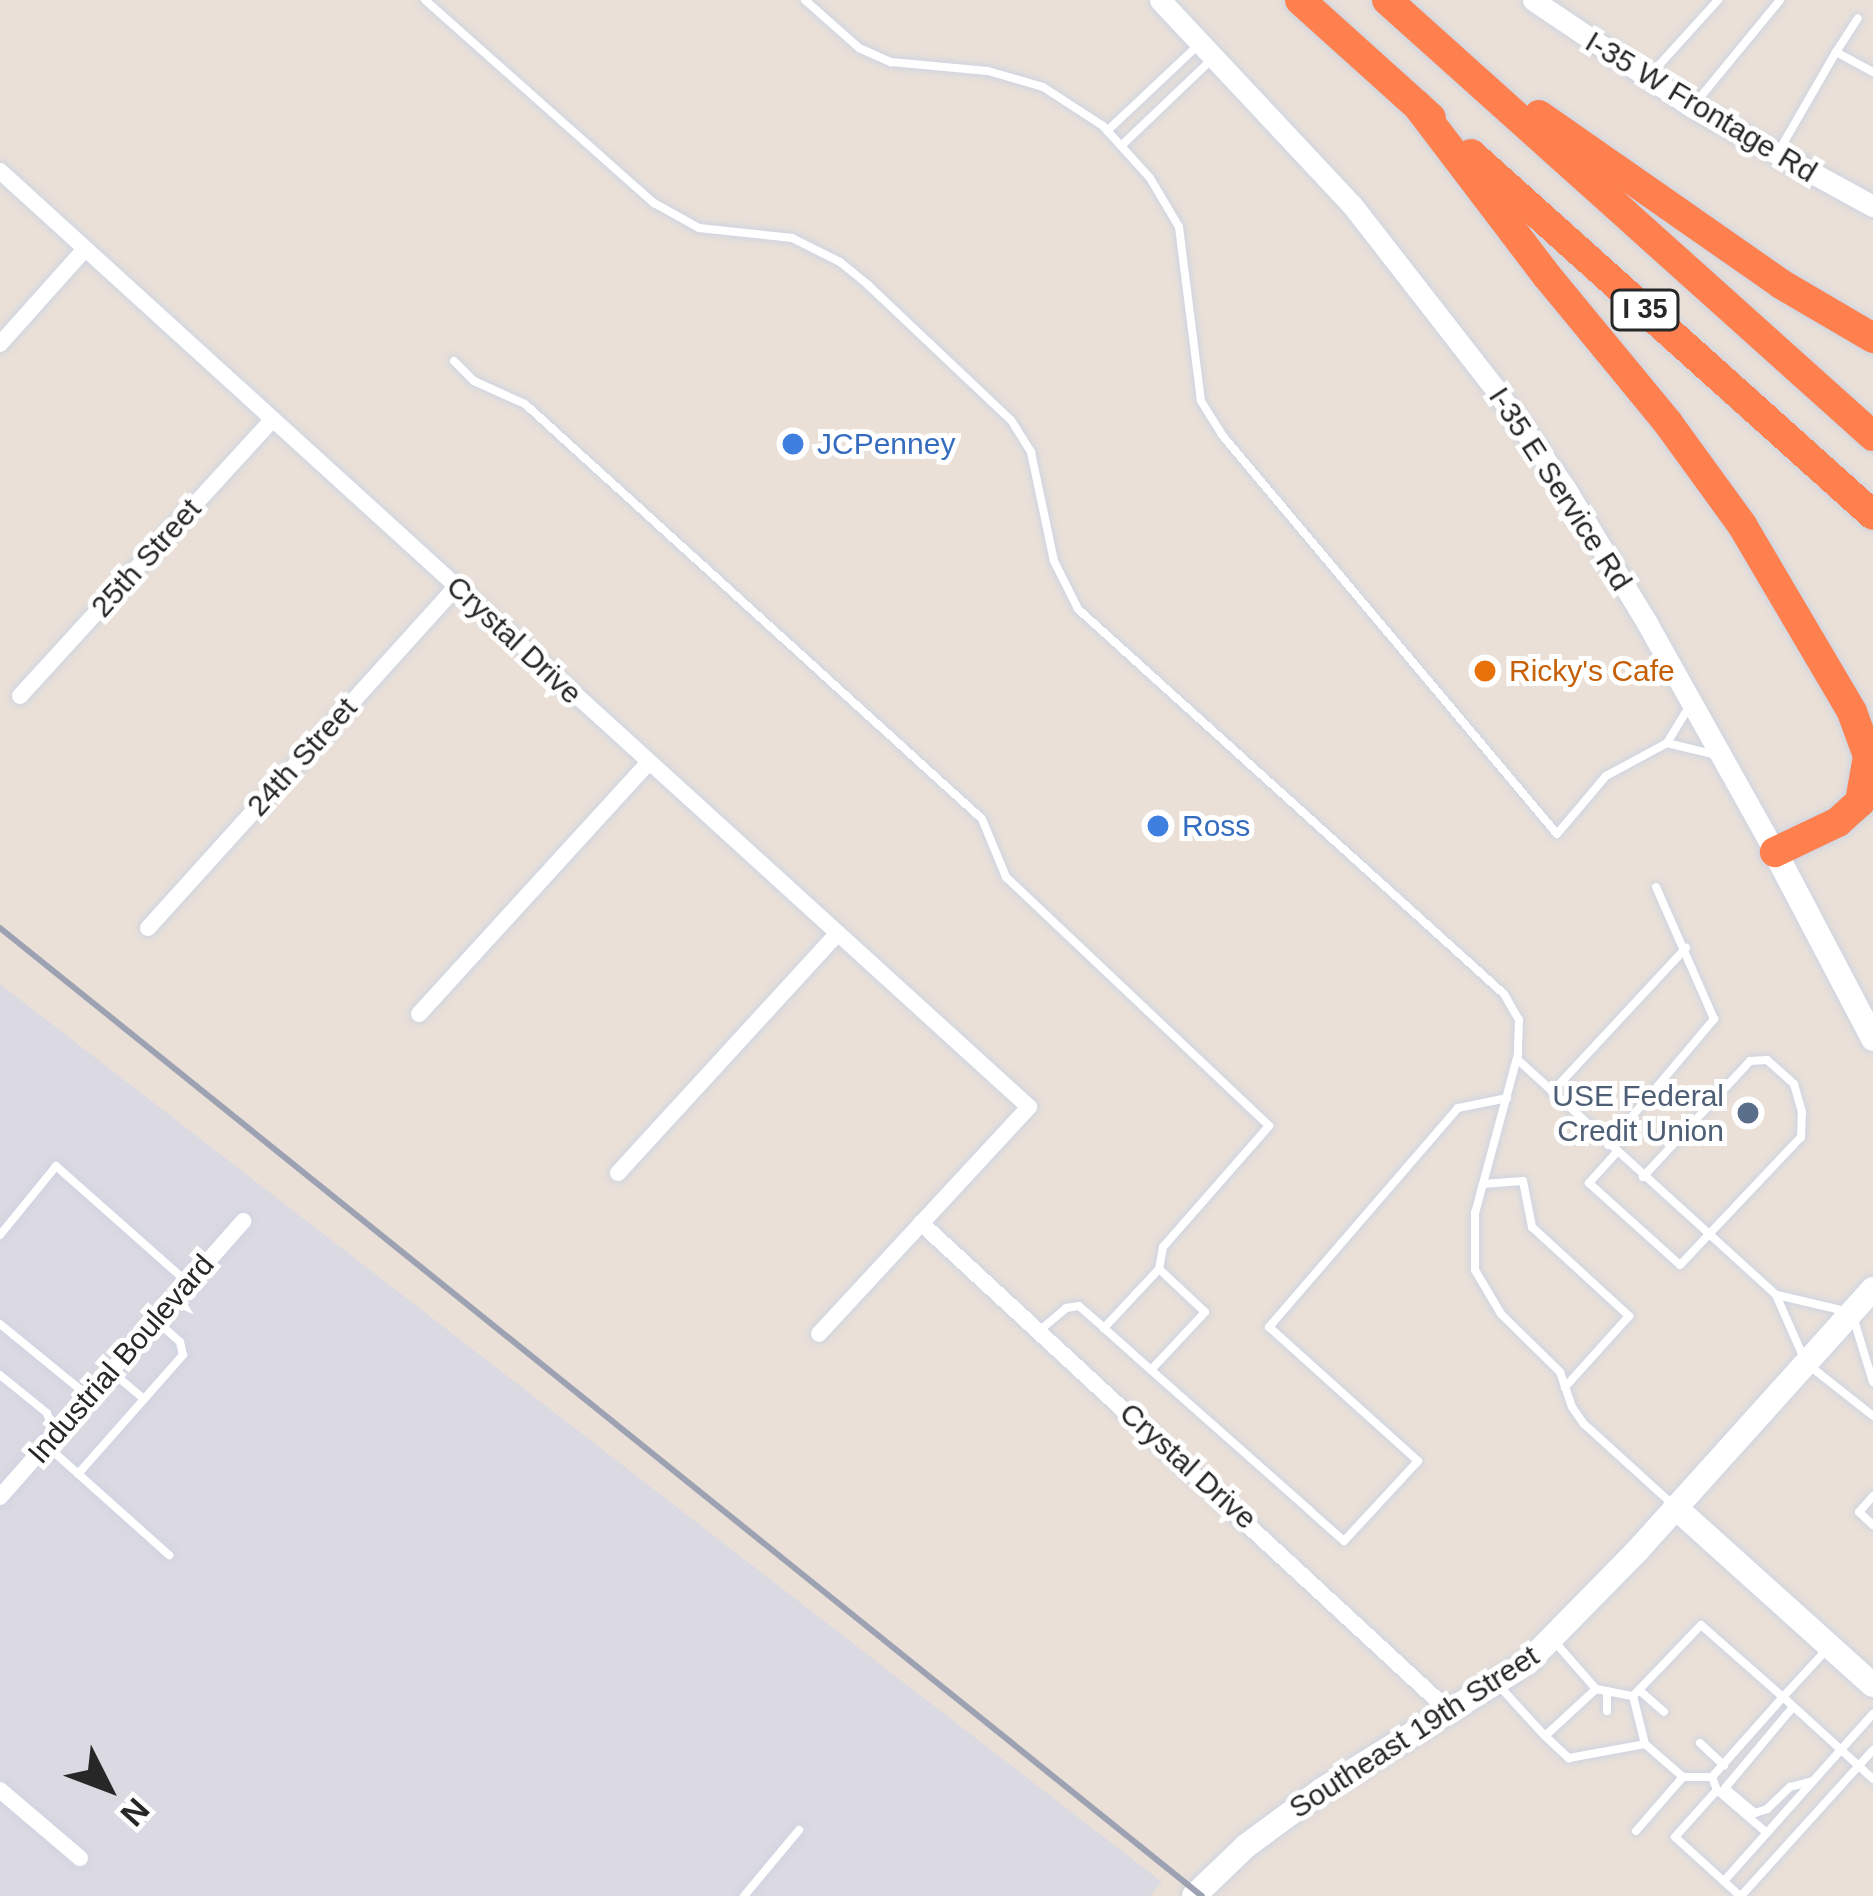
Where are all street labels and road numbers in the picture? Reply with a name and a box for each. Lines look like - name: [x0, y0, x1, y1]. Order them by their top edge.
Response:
- street label: I-35 W Frontage Rd: [1579, 24, 1823, 190]
- road number: I 35: [1609, 289, 1681, 331]
- street label: I-35 E Service Rd: [1481, 381, 1639, 597]
- street label: 25th Street: [84, 491, 208, 625]
- street label: Crystal Drive: [439, 568, 589, 712]
- street label: 24th Street: [240, 690, 364, 824]
- street label: Industrial Boulevard: [20, 1247, 222, 1471]
- street label: Crystal Drive: [1112, 1395, 1264, 1537]
- street label: Southeast 19th Street: [1283, 1638, 1545, 1826]

